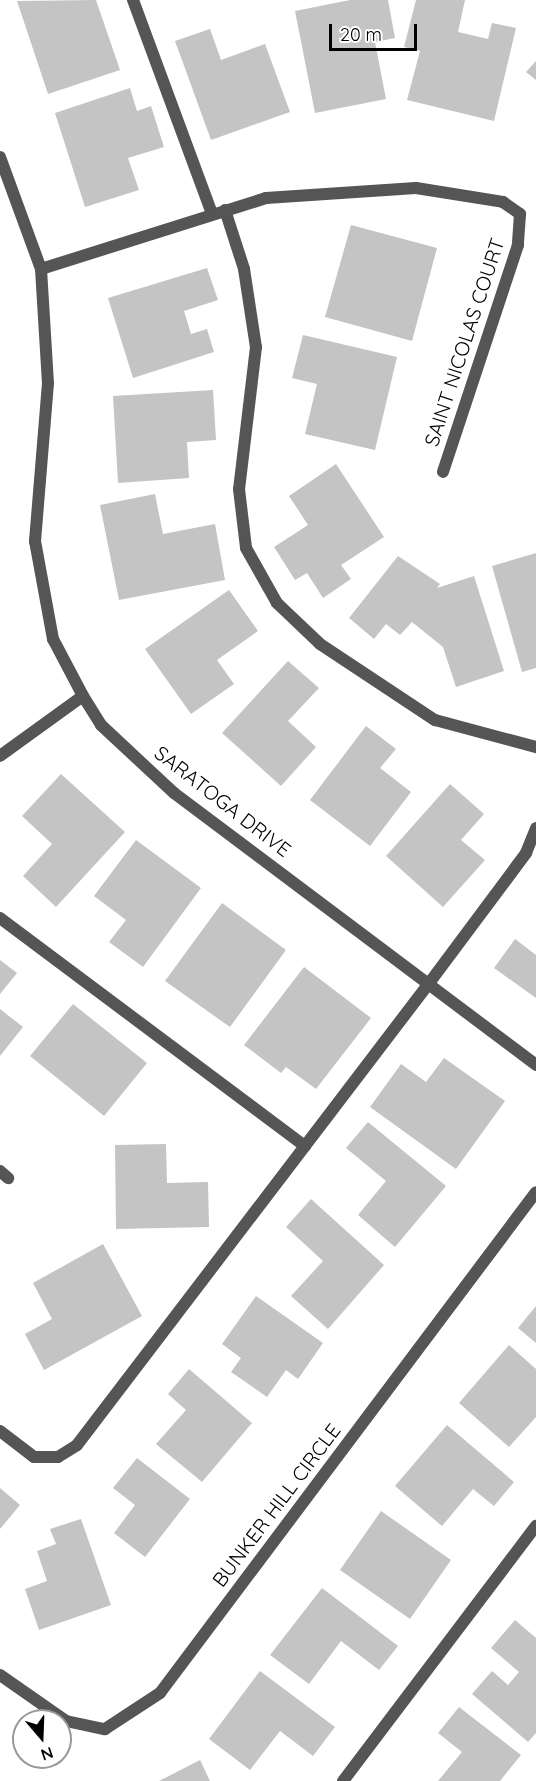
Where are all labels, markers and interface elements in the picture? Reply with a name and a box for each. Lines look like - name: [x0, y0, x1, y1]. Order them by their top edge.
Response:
- scale bar: [332, 12, 420, 50]
- text: 20 m: [340, 23, 382, 46]
- street label: SAINT NICOLAS COURT: [419, 235, 509, 449]
- street label: SARATOGA DRIVE: [150, 740, 296, 862]
- street label: BUNKER HILL CIRCLE: [207, 1419, 345, 1591]
- north arrow: [12, 1709, 72, 1769]
- text: N: [38, 1743, 56, 1765]

